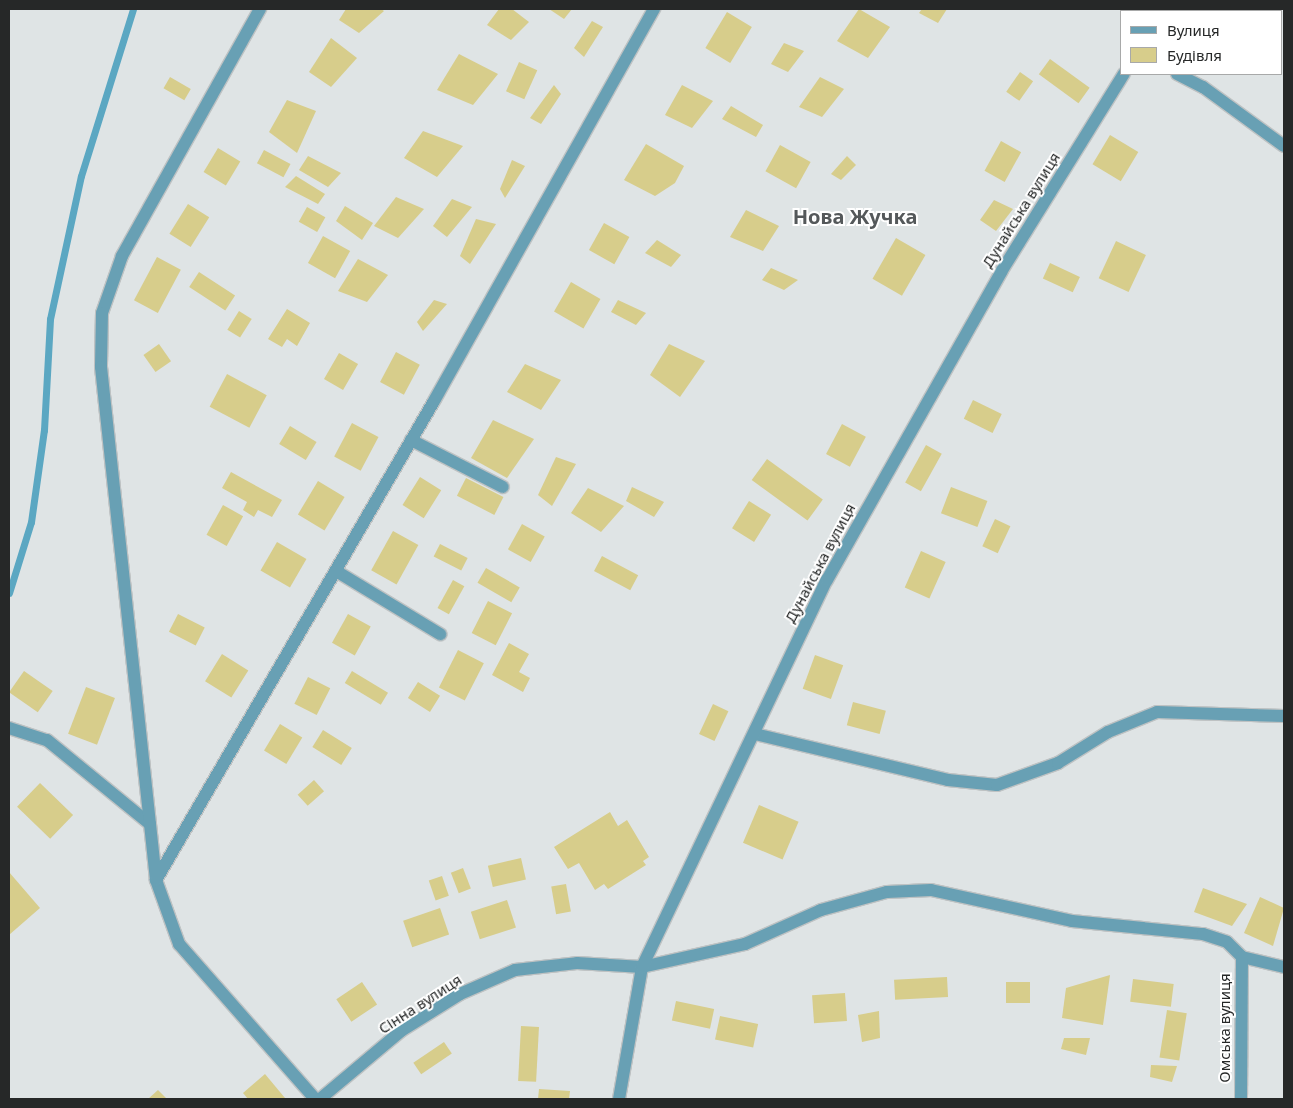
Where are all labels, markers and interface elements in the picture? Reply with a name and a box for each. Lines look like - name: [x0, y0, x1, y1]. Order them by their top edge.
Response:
- legend: [1120, 10, 1283, 75]
- text: Вулиця: [1167, 20, 1220, 40]
- text: Будівля: [1167, 45, 1222, 65]
- street label: Дунайська вулиця: [978, 149, 1064, 271]
- district label: Нова Жучка: [793, 204, 917, 228]
- street label: Дунайська вулиця: [781, 500, 859, 626]
- street label: Сінна вулиця: [375, 971, 465, 1037]
- street label: Омська вулиця: [1216, 973, 1234, 1083]

